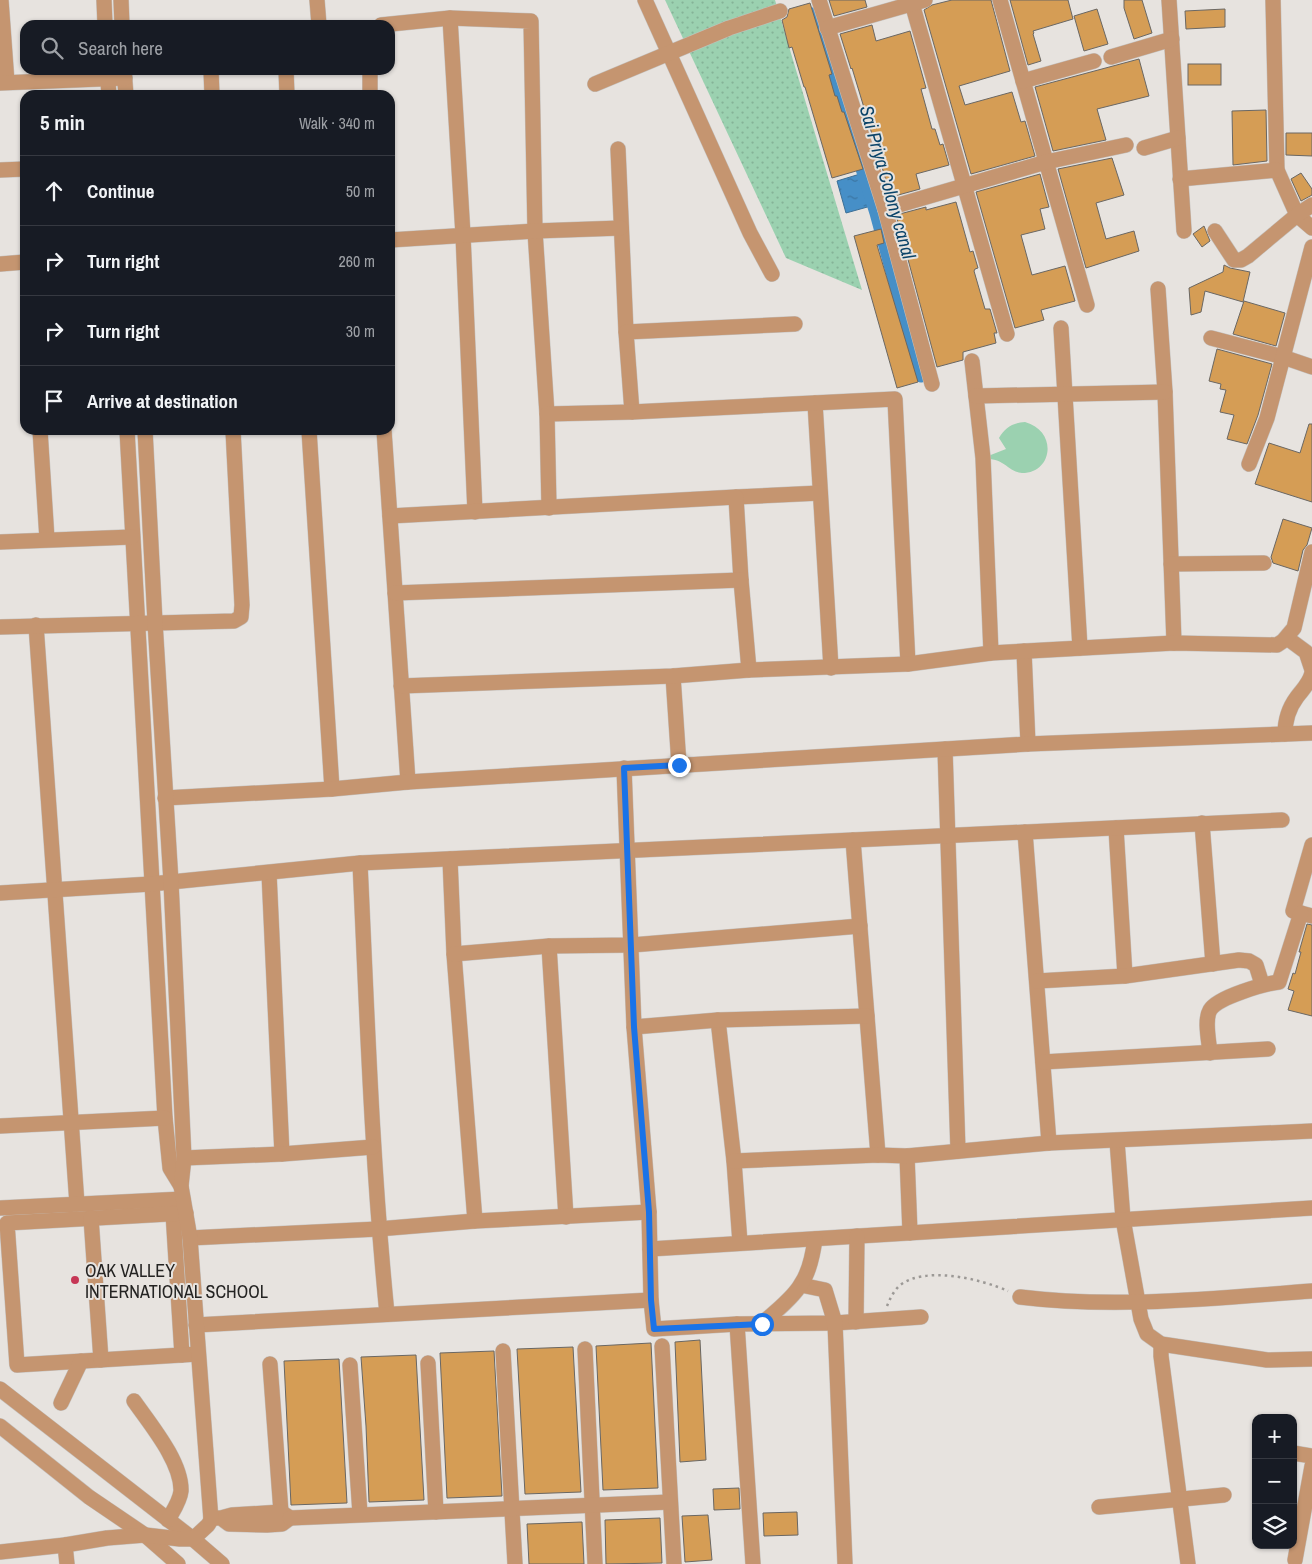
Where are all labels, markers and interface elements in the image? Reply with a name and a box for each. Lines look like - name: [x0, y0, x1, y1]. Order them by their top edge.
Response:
- search box: [20, 20, 395, 75]
- icon: search: [38, 34, 66, 62]
- text: Search here: [78, 35, 163, 61]
- water label: Sai Priya Colony canal: [854, 102, 922, 262]
- text: 5 min: [40, 108, 85, 137]
- text: Walk · 340 m: [299, 112, 375, 134]
- icon: ahead: [40, 177, 68, 205]
- text: Continue: [87, 178, 155, 204]
- text: 50 m: [346, 180, 375, 202]
- icon: right: [40, 247, 68, 275]
- text: Turn right: [87, 248, 159, 274]
- text: 260 m: [339, 250, 375, 272]
- icon: right: [40, 317, 68, 345]
- text: Turn right: [87, 318, 159, 344]
- text: 30 m: [346, 320, 375, 342]
- icon: arrive: [40, 387, 68, 415]
- text: Arrive at destination: [87, 388, 238, 414]
- route end: [668, 754, 691, 777]
- place label: OAK VALLEY INTERNATIONAL SCHOOL: [85, 1258, 268, 1304]
- marker: OAK VALLEY INTERNATIONAL SCHOOL: [69, 1274, 81, 1286]
- route start: [751, 1313, 774, 1336]
- map controls: [1252, 1414, 1297, 1549]
- button: +: [1252, 1414, 1297, 1459]
- button: −: [1252, 1459, 1297, 1504]
- button: layers: [1252, 1504, 1297, 1549]

